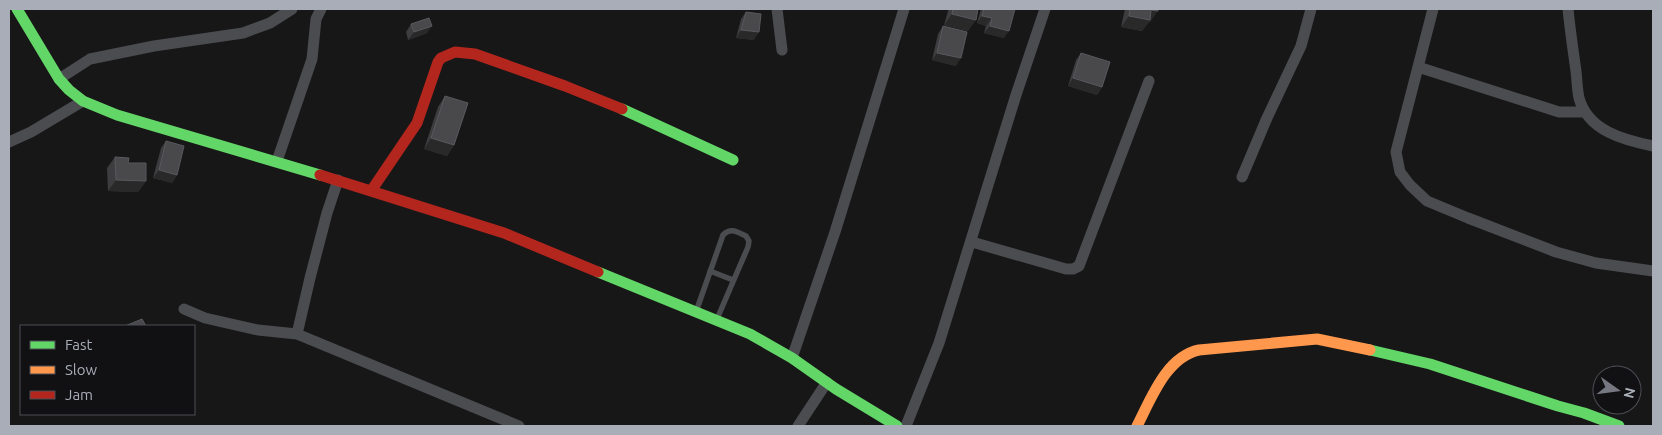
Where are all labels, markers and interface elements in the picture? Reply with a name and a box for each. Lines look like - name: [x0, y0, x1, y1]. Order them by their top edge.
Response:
- legend: [20, 325, 195, 415]
- text: Fast: [65, 336, 93, 353]
- text: Slow: [65, 361, 98, 378]
- north arrow: [1592, 365, 1642, 415]
- text: Jam: [65, 386, 93, 403]
- text: N: [1621, 386, 1639, 400]

